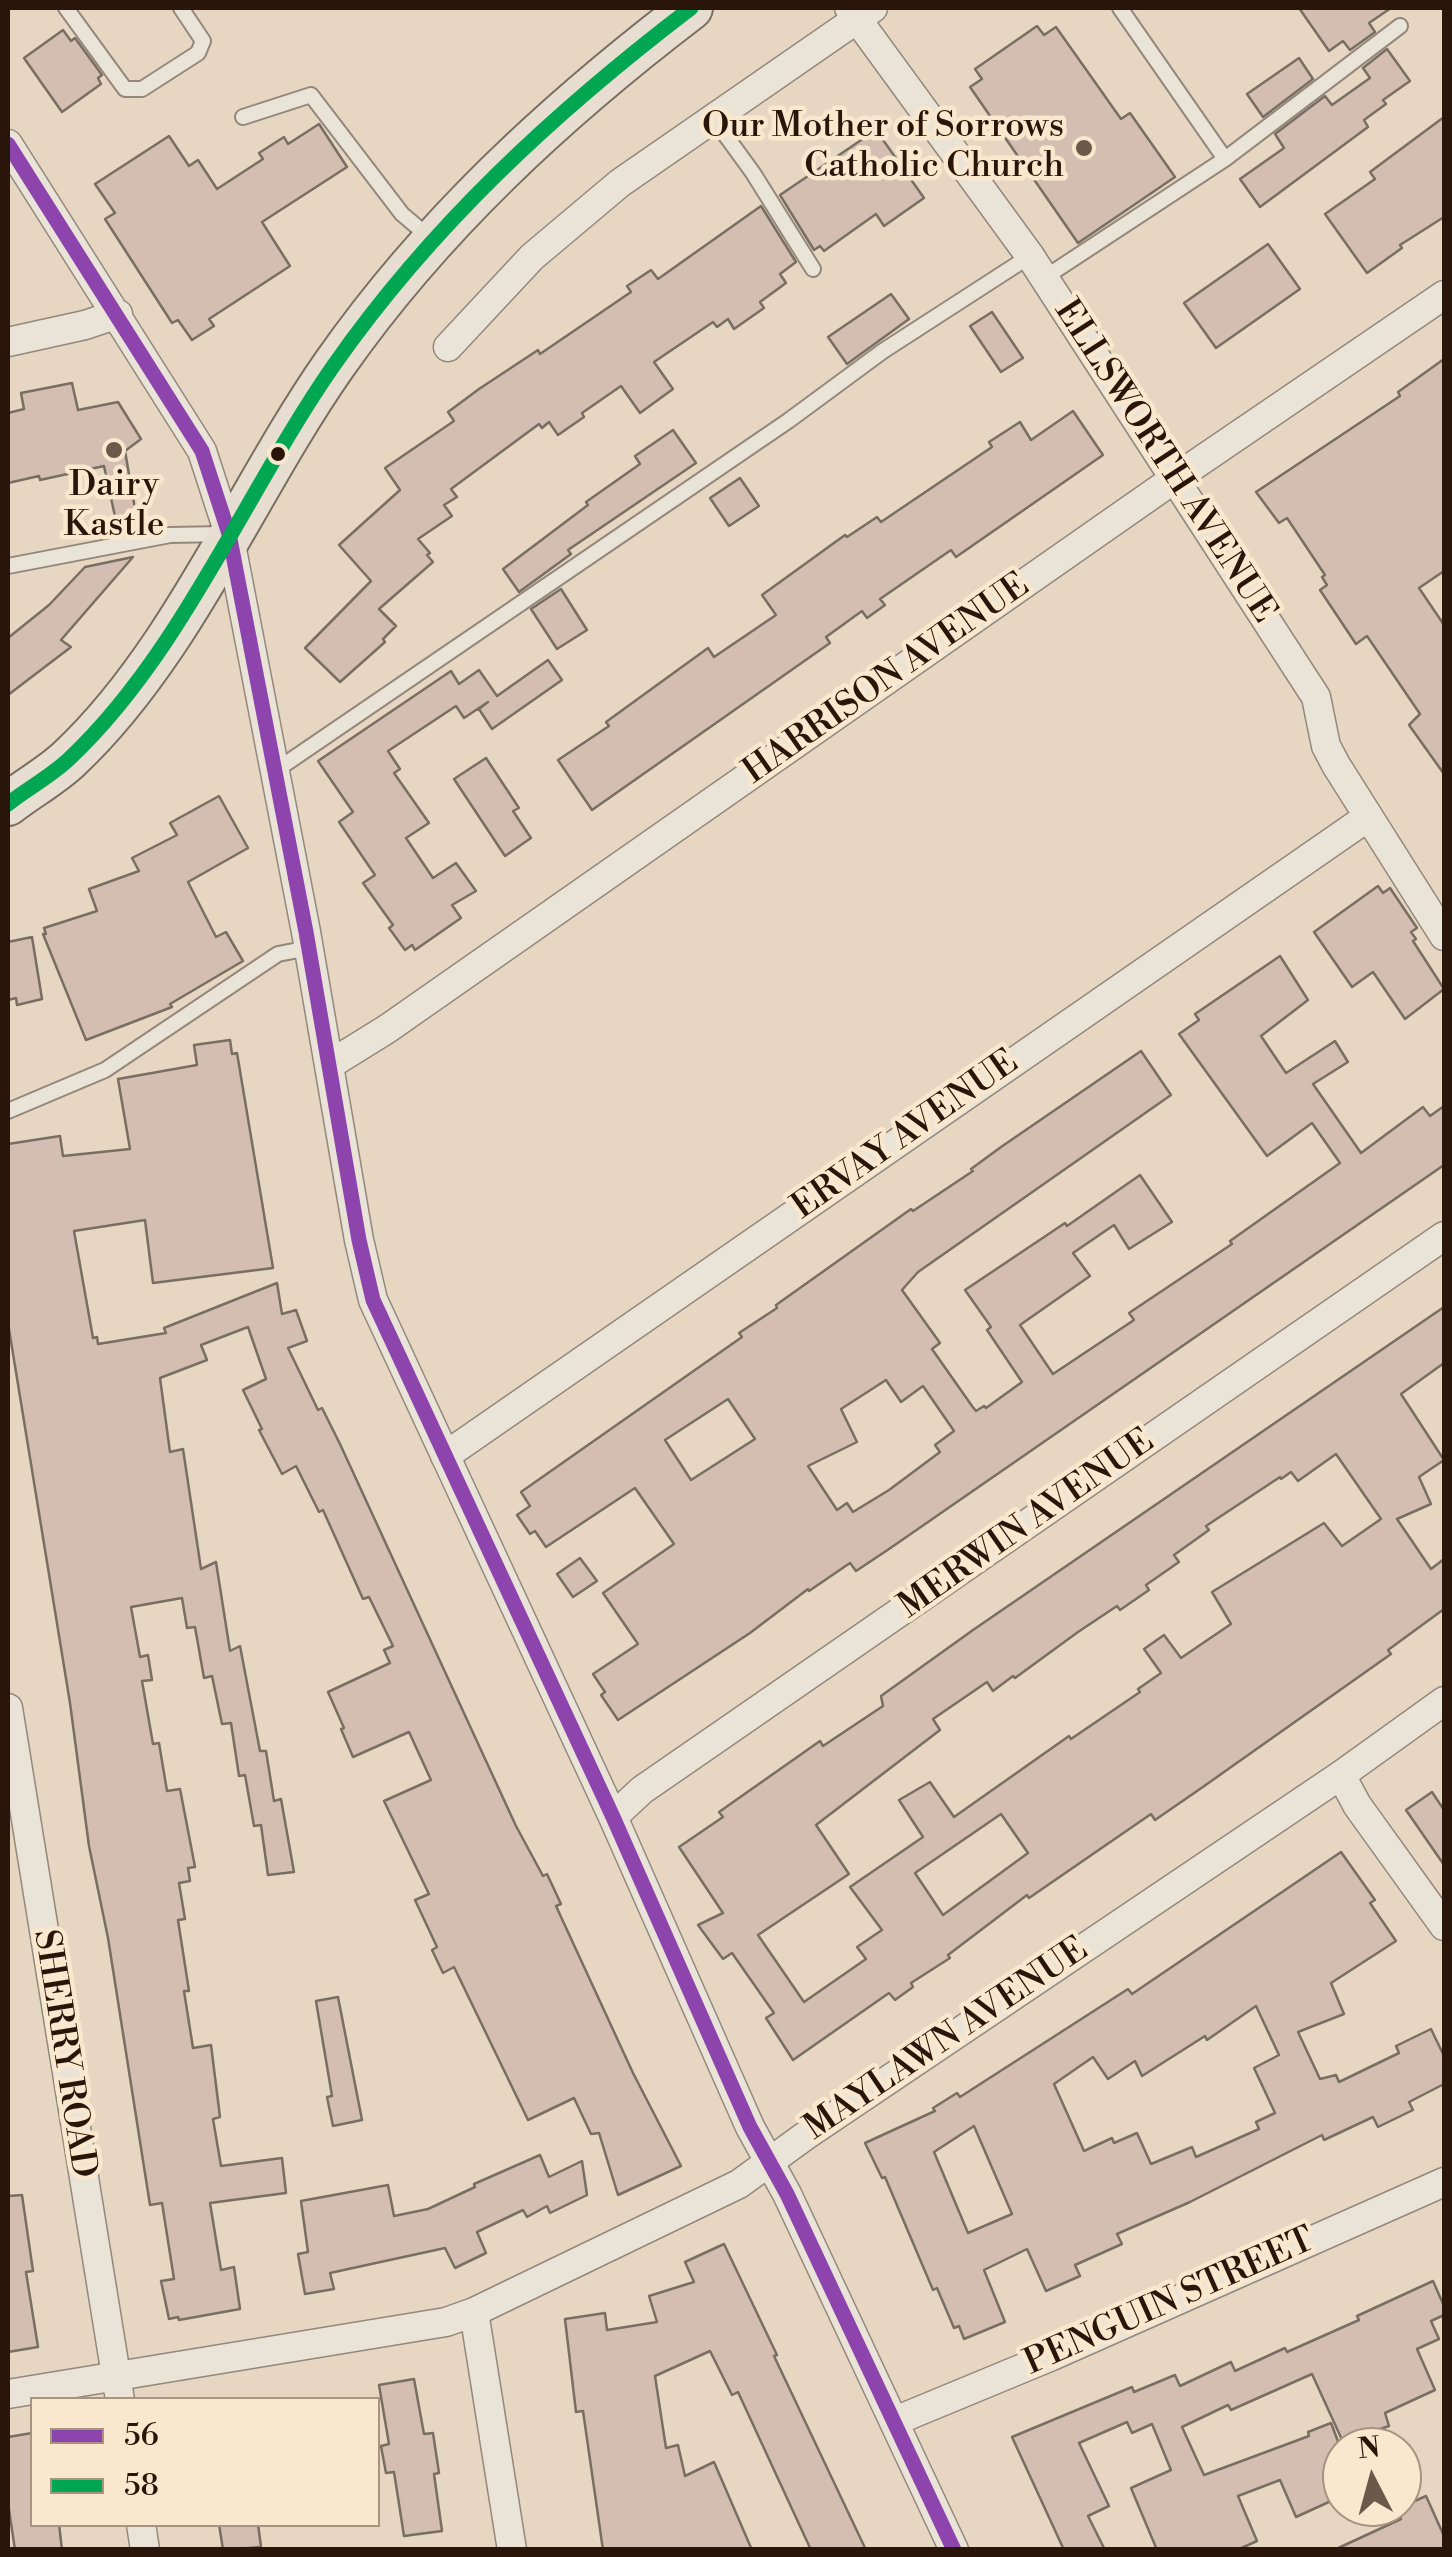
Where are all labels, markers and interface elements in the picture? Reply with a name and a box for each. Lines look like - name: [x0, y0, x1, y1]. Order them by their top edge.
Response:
- place label: Our Mother of Sorrows Catholic Church: [702, 107, 1064, 189]
- marker: Our Mother of Sorrows Catholic Church: [1073, 137, 1095, 159]
- street label: ELLSWORTH AVENUE: [1044, 293, 1284, 631]
- marker: Dairy Kastle: [103, 439, 125, 461]
- unlabelled marker: [268, 444, 288, 464]
- place label: Dairy Kastle: [63, 466, 165, 548]
- street label: HARRISON AVENUE: [736, 566, 1038, 794]
- street label: ERVAY AVENUE: [785, 1042, 1027, 1230]
- street label: MERWIN AVENUE: [891, 1421, 1163, 1629]
- street label: SHERRY ROAD: [23, 1927, 103, 2181]
- street label: MAYLAWN AVENUE: [797, 1930, 1097, 2150]
- street label: PENGUIN STREET: [1019, 2220, 1321, 2386]
- legend: [30, 2397, 380, 2527]
- text: 56: [124, 2417, 159, 2455]
- north arrow: [1322, 2427, 1422, 2527]
- text: N: [1356, 2430, 1382, 2467]
- text: 58: [124, 2467, 159, 2505]

